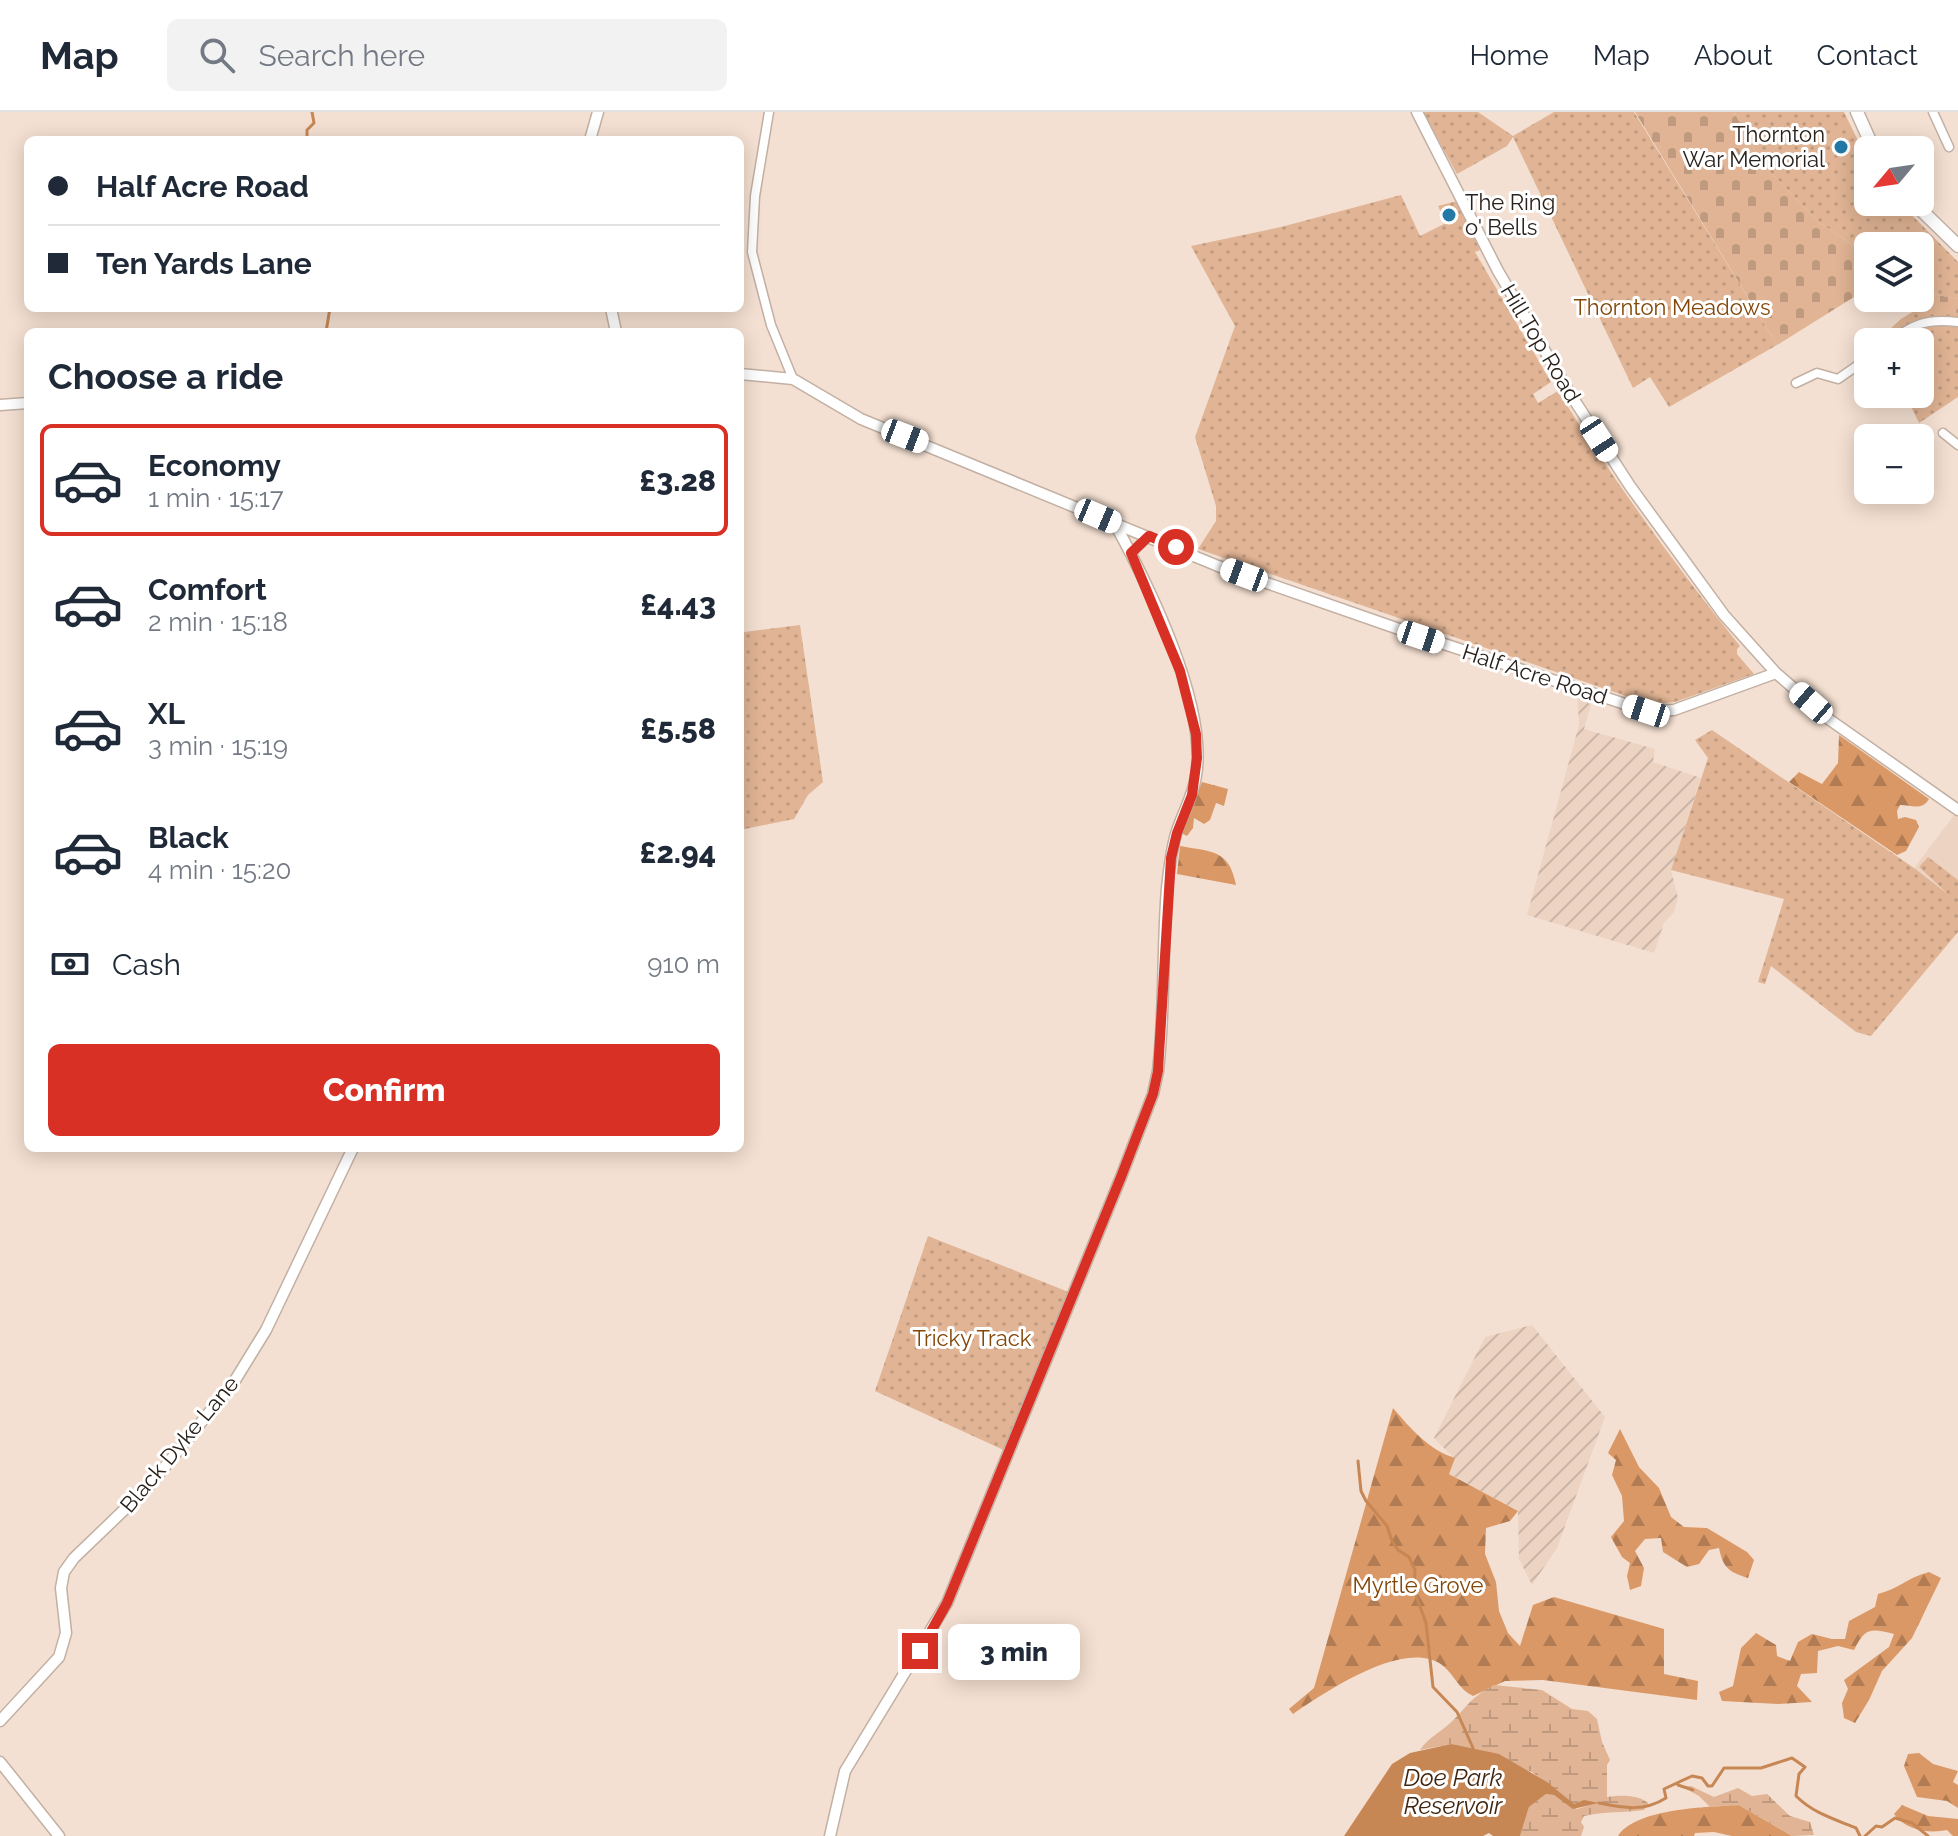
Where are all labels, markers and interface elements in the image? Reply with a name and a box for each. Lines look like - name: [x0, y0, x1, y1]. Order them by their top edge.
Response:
- search box: [167, 19, 727, 91]
- text: Map: [40, 33, 119, 78]
- icon: search: [195, 33, 239, 77]
- text: Search here: [259, 38, 425, 73]
- text: Home: [1469, 39, 1549, 72]
- text: Map: [1593, 39, 1650, 72]
- text: About: [1694, 39, 1773, 72]
- text: Contact: [1817, 39, 1918, 72]
- place label: Thornton War Memorial: [1683, 121, 1825, 172]
- north arrow: [1854, 136, 1934, 216]
- map controls: [1854, 136, 1934, 504]
- marker: Thornton War Memorial: [1832, 138, 1850, 156]
- text: Half Acre Road: [96, 169, 309, 204]
- place label: The Ring o' Bells: [1465, 189, 1555, 240]
- marker: The Ring o' Bells: [1440, 206, 1458, 224]
- button: layers: [1854, 232, 1934, 312]
- text: Ten Yards Lane: [96, 246, 312, 281]
- street label: Hill Top Road: [1496, 279, 1586, 407]
- park label: Thornton Meadows: [1573, 294, 1771, 320]
- button: +: [1854, 328, 1934, 408]
- text: Choose a ride: [48, 355, 283, 397]
- car: [1576, 412, 1622, 466]
- car: [878, 416, 932, 456]
- button: −: [1854, 424, 1934, 504]
- icon: car: [52, 444, 124, 516]
- text: Economy: [148, 448, 281, 483]
- text: £3.28: [639, 463, 716, 498]
- text: 1 min · 15:17: [148, 483, 284, 513]
- car: [1071, 496, 1125, 536]
- route start: [1158, 529, 1194, 565]
- car: [1217, 556, 1271, 594]
- icon: car: [52, 568, 124, 640]
- text: Comfort: [148, 572, 267, 607]
- text: £4.43: [640, 587, 716, 622]
- text: 2 min · 15:18: [148, 607, 288, 637]
- car: [1394, 618, 1448, 656]
- street label: Half Acre Road: [1459, 638, 1611, 710]
- car: [1785, 678, 1837, 728]
- icon: car: [52, 692, 124, 764]
- car: [1619, 692, 1673, 730]
- text: XL: [148, 696, 185, 731]
- text: £5.58: [640, 711, 716, 746]
- text: 3 min · 15:19: [148, 731, 288, 761]
- icon: car: [52, 816, 124, 888]
- text: Black: [148, 820, 229, 855]
- text: £2.94: [640, 835, 716, 870]
- text: 4 min · 15:20: [148, 855, 291, 885]
- icon: cash: [48, 942, 92, 986]
- text: Cash: [112, 947, 181, 982]
- text: 910 m: [647, 949, 720, 979]
- button: Confirm: [48, 1044, 720, 1136]
- park label: Tricky Track: [913, 1325, 1032, 1351]
- street label: Black Dyke Lane: [114, 1371, 244, 1517]
- park label: Myrtle Grove: [1353, 1572, 1484, 1598]
- callout: 3 min: [948, 1623, 1080, 1679]
- route end: [902, 1633, 938, 1669]
- text: 3 min: [980, 1637, 1048, 1667]
- water label: Doe Park Reservoir: [1404, 1763, 1503, 1820]

